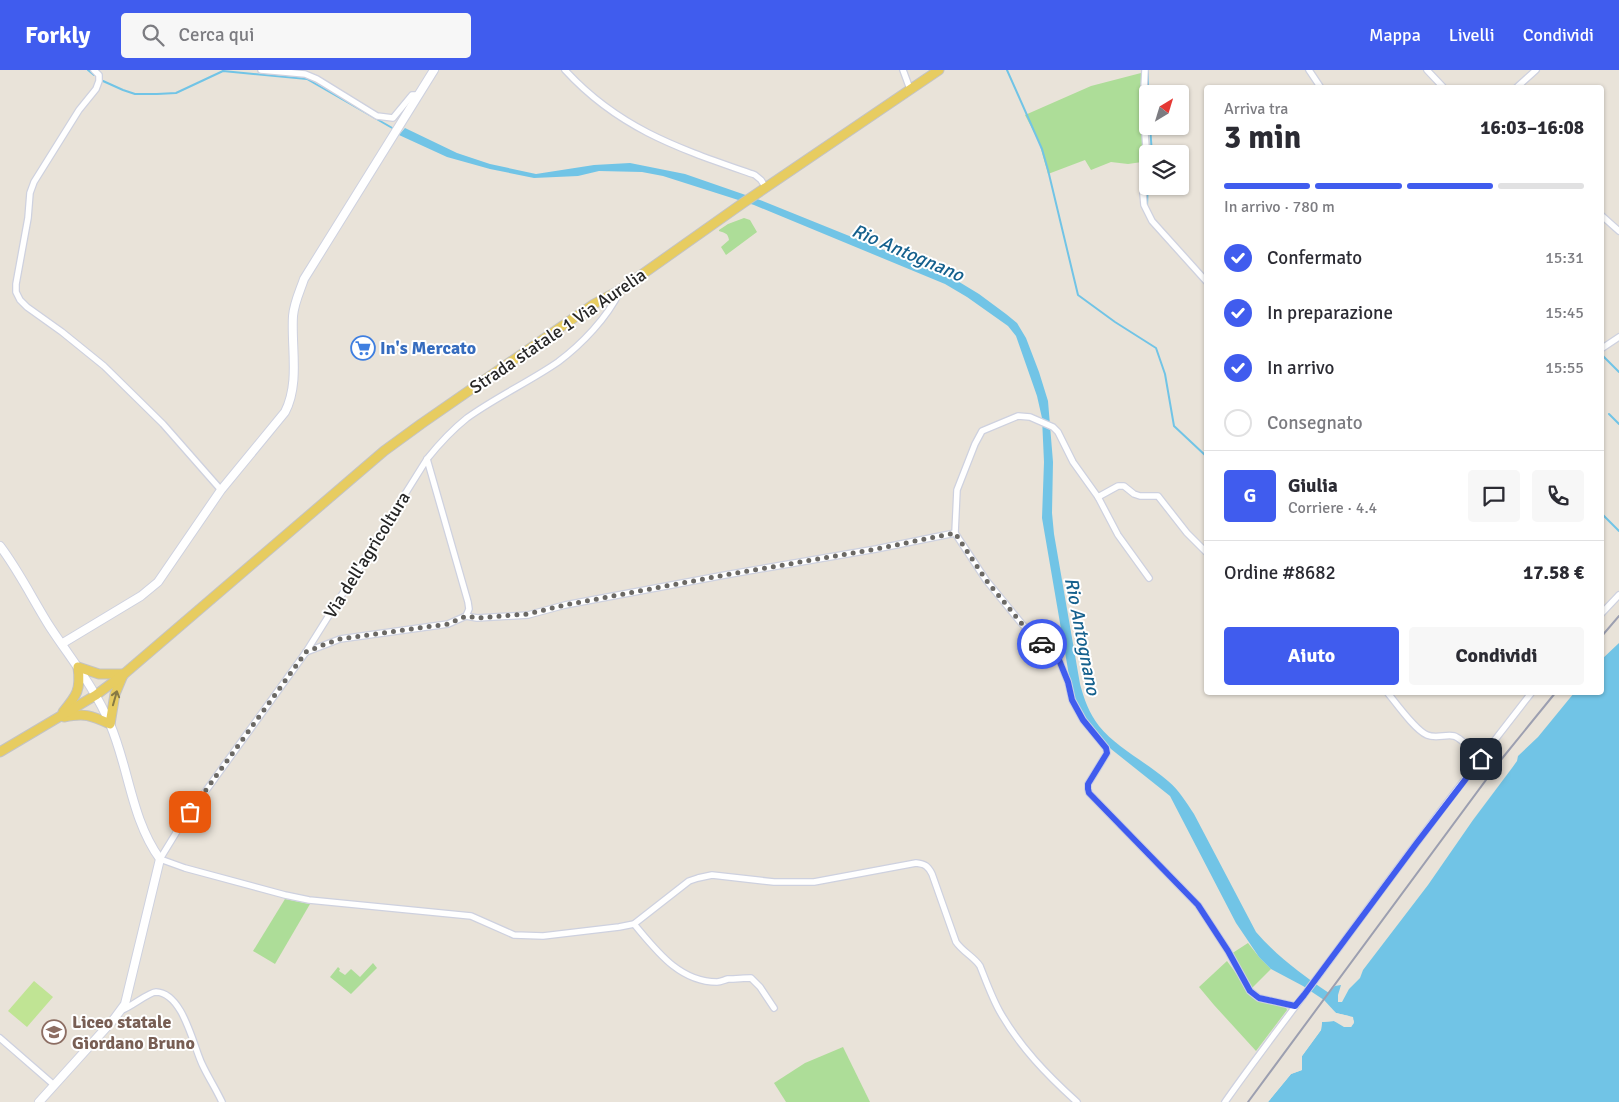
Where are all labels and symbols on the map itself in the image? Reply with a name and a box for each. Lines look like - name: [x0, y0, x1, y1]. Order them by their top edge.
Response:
- north arrow: [1139, 85, 1189, 135]
- water label: Rio Antognano: [848, 219, 968, 288]
- street label: Strada statale 1 Via Aurelia: [466, 264, 650, 398]
- supermarket icon: In's Mercato: [350, 335, 376, 361]
- place label: In's Mercato: [380, 337, 476, 359]
- street label: Via dell'agricoltura: [319, 488, 415, 622]
- water label: Rio Antognano: [1059, 575, 1105, 698]
- courier: [1017, 619, 1067, 669]
- one-way arrow: [110, 691, 120, 707]
- pin: [1460, 738, 1502, 780]
- pin: [169, 791, 211, 833]
- place label: Liceo statale Giordano Bruno: [72, 1011, 195, 1054]
- school or university icon: Liceo statale Giordano Bruno: [41, 1019, 67, 1045]

